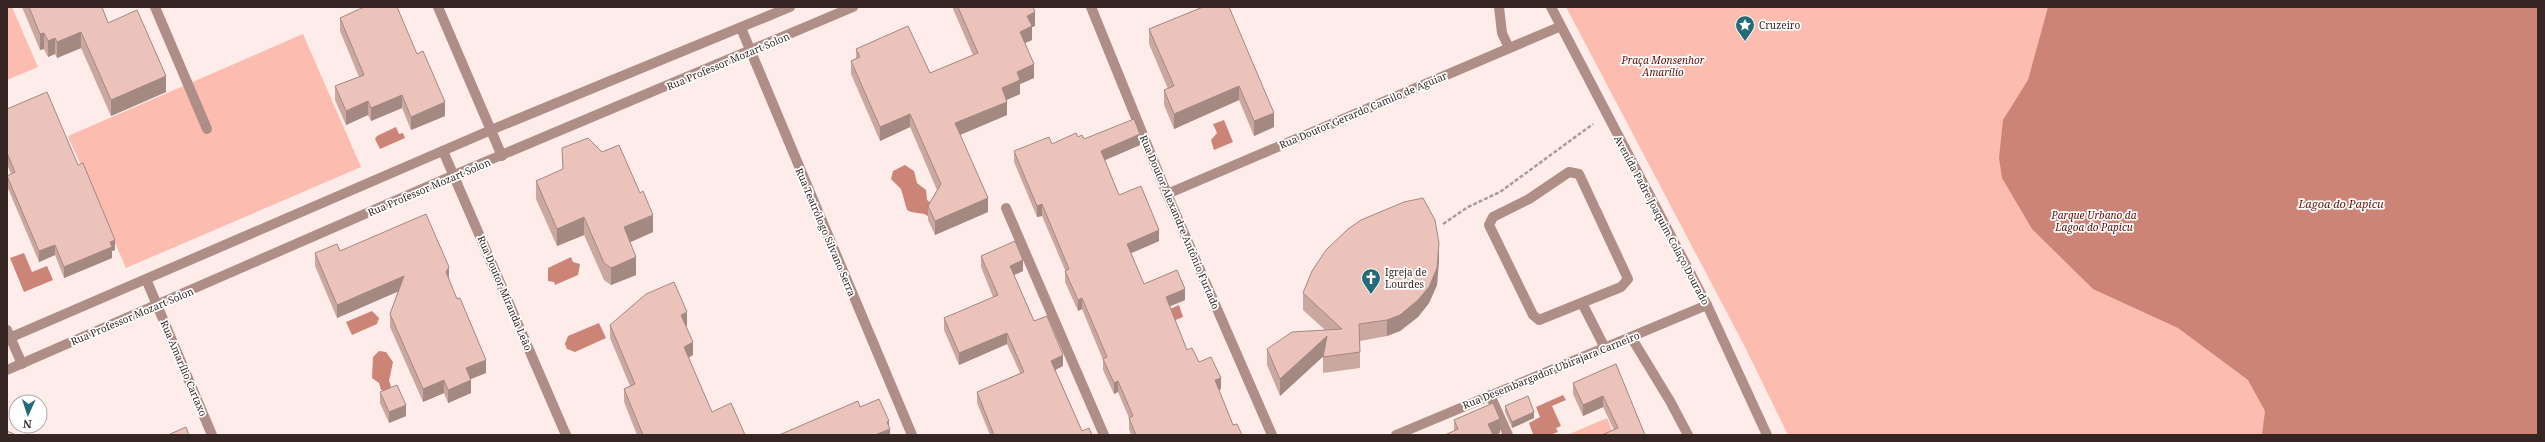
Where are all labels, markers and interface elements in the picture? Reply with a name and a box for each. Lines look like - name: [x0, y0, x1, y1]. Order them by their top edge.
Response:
- place icon: Cruzeiro: [1734, 14, 1756, 42]
- place label: Cruzeiro: [1759, 18, 1801, 32]
- street label: Rua Professor Mozart Solon: [664, 29, 792, 93]
- park label: Praça Monsenhor Amarílio: [1621, 53, 1705, 79]
- street label: Rua Doutor Gerardo Camilo de Aguiar: [1277, 68, 1449, 152]
- street label: Rua Doutor Alexandre Antônio Furtado: [1137, 133, 1223, 312]
- street label: Avenida Padre Joaquim Colaço Dourado: [1611, 133, 1713, 307]
- street label: Rua Professor Mozart Solon: [365, 155, 493, 219]
- street label: Rua Teatrólogo Silvano Serra: [793, 166, 860, 299]
- water label: Lagoa do Papicu: [2297, 196, 2384, 211]
- park label: Parque Urbano da Lagoa do Papicu: [2051, 208, 2137, 234]
- street label: Rua Doutor Miranda Leão: [474, 233, 536, 353]
- place label: Igreja de Lourdes: [1385, 265, 1427, 291]
- church icon: Igreja de Lourdes: [1360, 267, 1382, 295]
- street label: Rua Professor Mozart Solon: [68, 284, 196, 348]
- street label: Rua Amarílio Cartaxo: [157, 318, 211, 418]
- street label: Rua Desembargador Ubirajara Carneiro: [1460, 328, 1642, 412]
- north arrow: [8, 394, 48, 434]
- text: N: [22, 417, 32, 432]

